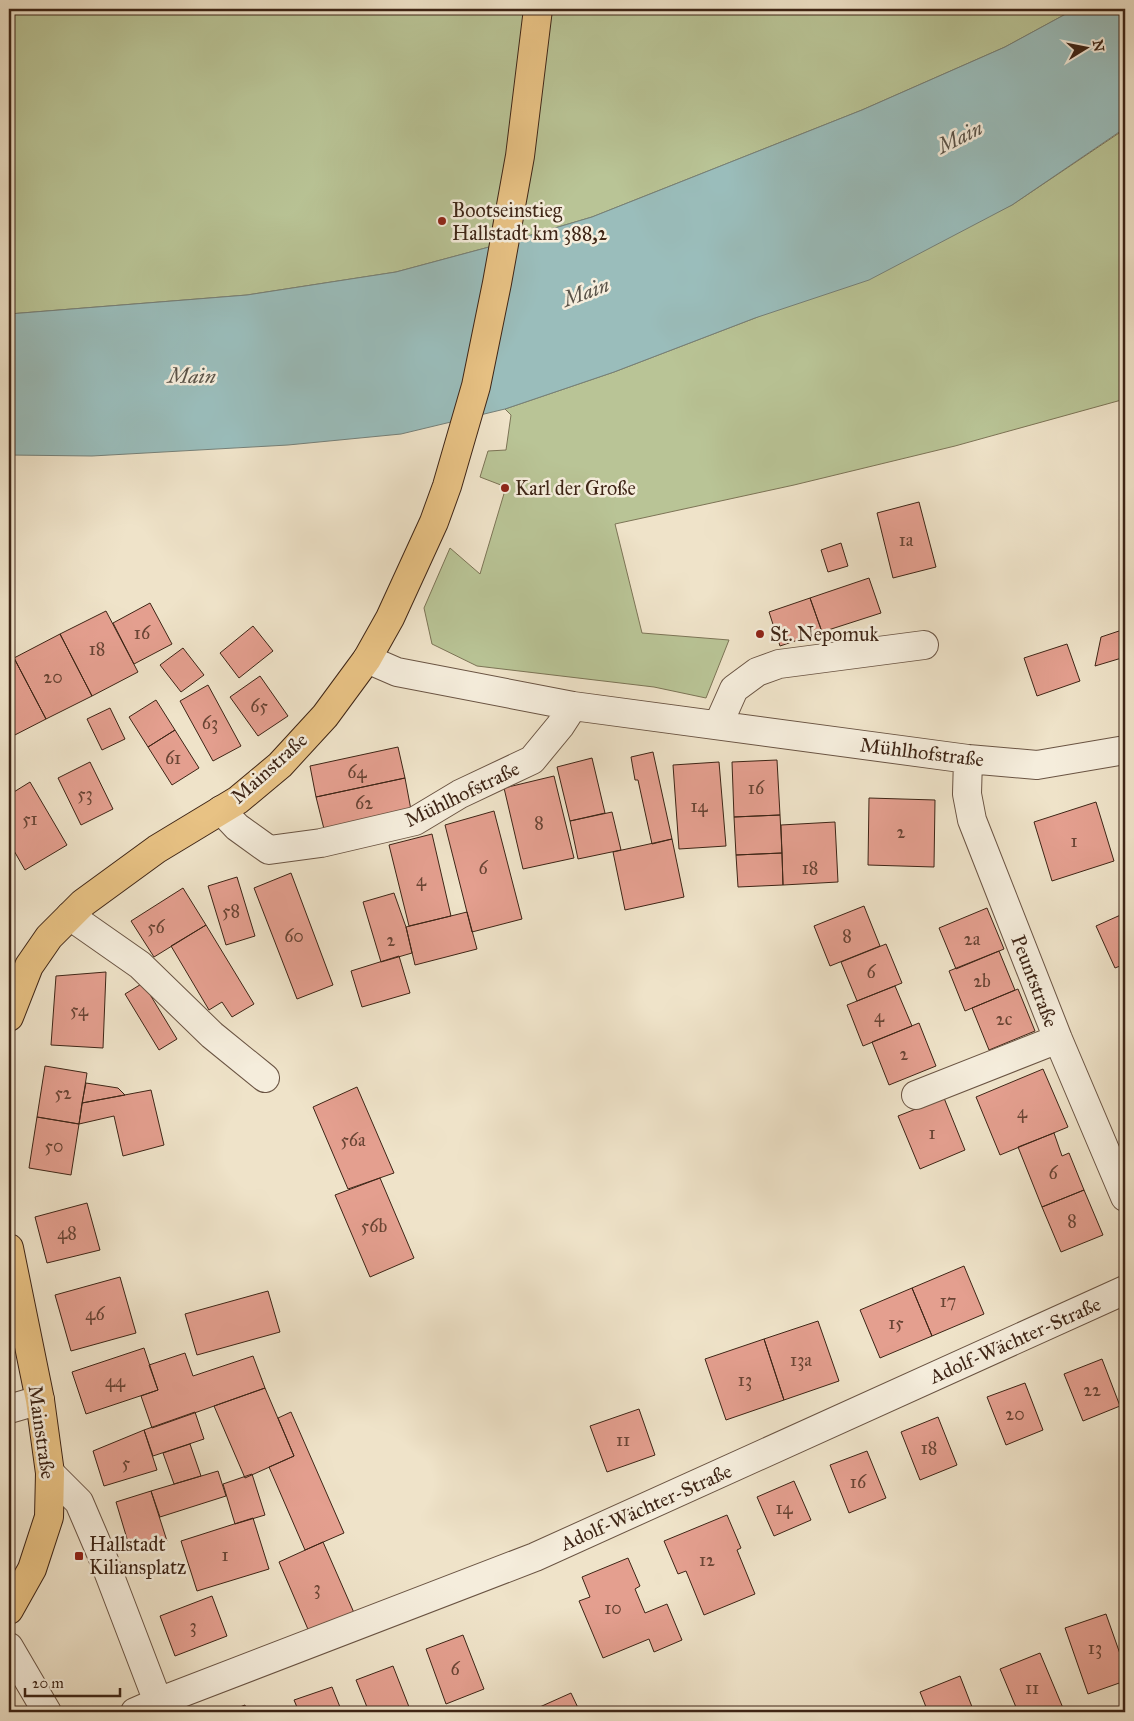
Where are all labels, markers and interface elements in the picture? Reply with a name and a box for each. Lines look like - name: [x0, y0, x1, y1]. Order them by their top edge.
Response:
- north arrow: [1062, 22, 1112, 72]
- text: N: [1089, 39, 1108, 53]
- water label: Main: [931, 115, 987, 160]
- place label: Bootseinstieg Hallstadt km 388,2: [452, 198, 608, 245]
- marker: Bootseinstieg Hallstadt km 388,2: [436, 215, 448, 227]
- water label: Main: [557, 272, 613, 313]
- water label: Main: [166, 363, 216, 389]
- place label: Karl der Große: [515, 476, 636, 500]
- marker: Karl der Große: [499, 482, 511, 494]
- house number: 1a: [899, 529, 914, 551]
- house number: 16: [134, 622, 151, 644]
- place label: St. Nepomuk: [770, 622, 880, 646]
- marker: St. Nepomuk: [754, 628, 766, 640]
- house number: 18: [89, 638, 105, 660]
- house number: 20: [43, 666, 63, 688]
- house number: 65: [250, 695, 268, 717]
- house number: 63: [202, 712, 218, 734]
- street label: Mainstraße: [226, 727, 312, 809]
- street label: Mühlhofstraße: [859, 732, 985, 772]
- house number: 61: [165, 747, 181, 769]
- street label: Mühlhofstraße: [401, 756, 523, 832]
- house number: 64: [347, 761, 368, 783]
- house number: 16: [748, 777, 765, 799]
- house number: 53: [77, 783, 93, 805]
- house number: 62: [355, 792, 373, 814]
- house number: 14: [690, 795, 709, 817]
- house number: 51: [22, 808, 38, 830]
- house number: 8: [534, 812, 544, 834]
- house number: 2: [897, 821, 906, 843]
- house number: 1: [1070, 830, 1078, 852]
- house number: 6: [478, 857, 488, 879]
- house number: 18: [802, 857, 818, 879]
- house number: 4: [416, 869, 427, 891]
- house number: 58: [222, 900, 240, 922]
- house number: 56: [147, 916, 166, 938]
- house number: 60: [284, 925, 304, 947]
- house number: 8: [842, 925, 852, 947]
- house number: 2a: [964, 928, 981, 950]
- house number: 2: [387, 929, 396, 951]
- street label: Peuntstraße: [1006, 932, 1064, 1030]
- house number: 6: [866, 961, 876, 983]
- house number: 2b: [973, 970, 991, 992]
- house number: 54: [70, 999, 89, 1021]
- house number: 4: [874, 1005, 885, 1027]
- house number: 2c: [996, 1008, 1013, 1030]
- house number: 2: [900, 1043, 909, 1065]
- house number: 52: [54, 1082, 72, 1104]
- house number: 4: [1017, 1101, 1028, 1123]
- house number: 1: [928, 1122, 936, 1144]
- house number: 56a: [340, 1129, 366, 1151]
- house number: 50: [45, 1135, 63, 1157]
- house number: 6: [1048, 1162, 1058, 1184]
- house number: 8: [1067, 1210, 1077, 1232]
- house number: 56b: [361, 1215, 387, 1237]
- house number: 48: [57, 1222, 77, 1244]
- house number: 17: [940, 1290, 956, 1312]
- street label: Adolf-Wächter-Straße: [925, 1291, 1104, 1389]
- house number: 46: [85, 1303, 105, 1325]
- house number: 15: [888, 1312, 904, 1334]
- house number: 13a: [790, 1349, 812, 1371]
- house number: 13: [738, 1369, 752, 1391]
- house number: 44: [105, 1370, 126, 1392]
- house number: 22: [1083, 1379, 1101, 1401]
- street label: Mainstraße: [24, 1384, 60, 1480]
- house number: 20: [1005, 1403, 1025, 1425]
- house number: 11: [616, 1429, 630, 1451]
- house number: 18: [921, 1437, 937, 1459]
- house number: 5: [122, 1452, 131, 1474]
- street label: Adolf-Wächter-Straße: [556, 1458, 735, 1556]
- house number: 16: [850, 1471, 867, 1493]
- house number: 14: [775, 1497, 794, 1519]
- place label: Hallstadt Kiliansplatz: [89, 1532, 186, 1579]
- house number: 1: [221, 1544, 229, 1566]
- house number: 12: [699, 1549, 715, 1571]
- marker: Hallstadt Kiliansplatz: [73, 1550, 85, 1562]
- house number: 3: [313, 1577, 321, 1599]
- house number: 10: [604, 1597, 622, 1619]
- house number: 3: [189, 1615, 197, 1637]
- house number: 13: [1088, 1637, 1102, 1659]
- house number: 6: [450, 1658, 460, 1680]
- scale bar: [25, 1666, 120, 1698]
- text: 20 m: [32, 1674, 64, 1692]
- house number: 11: [1025, 1677, 1039, 1699]

